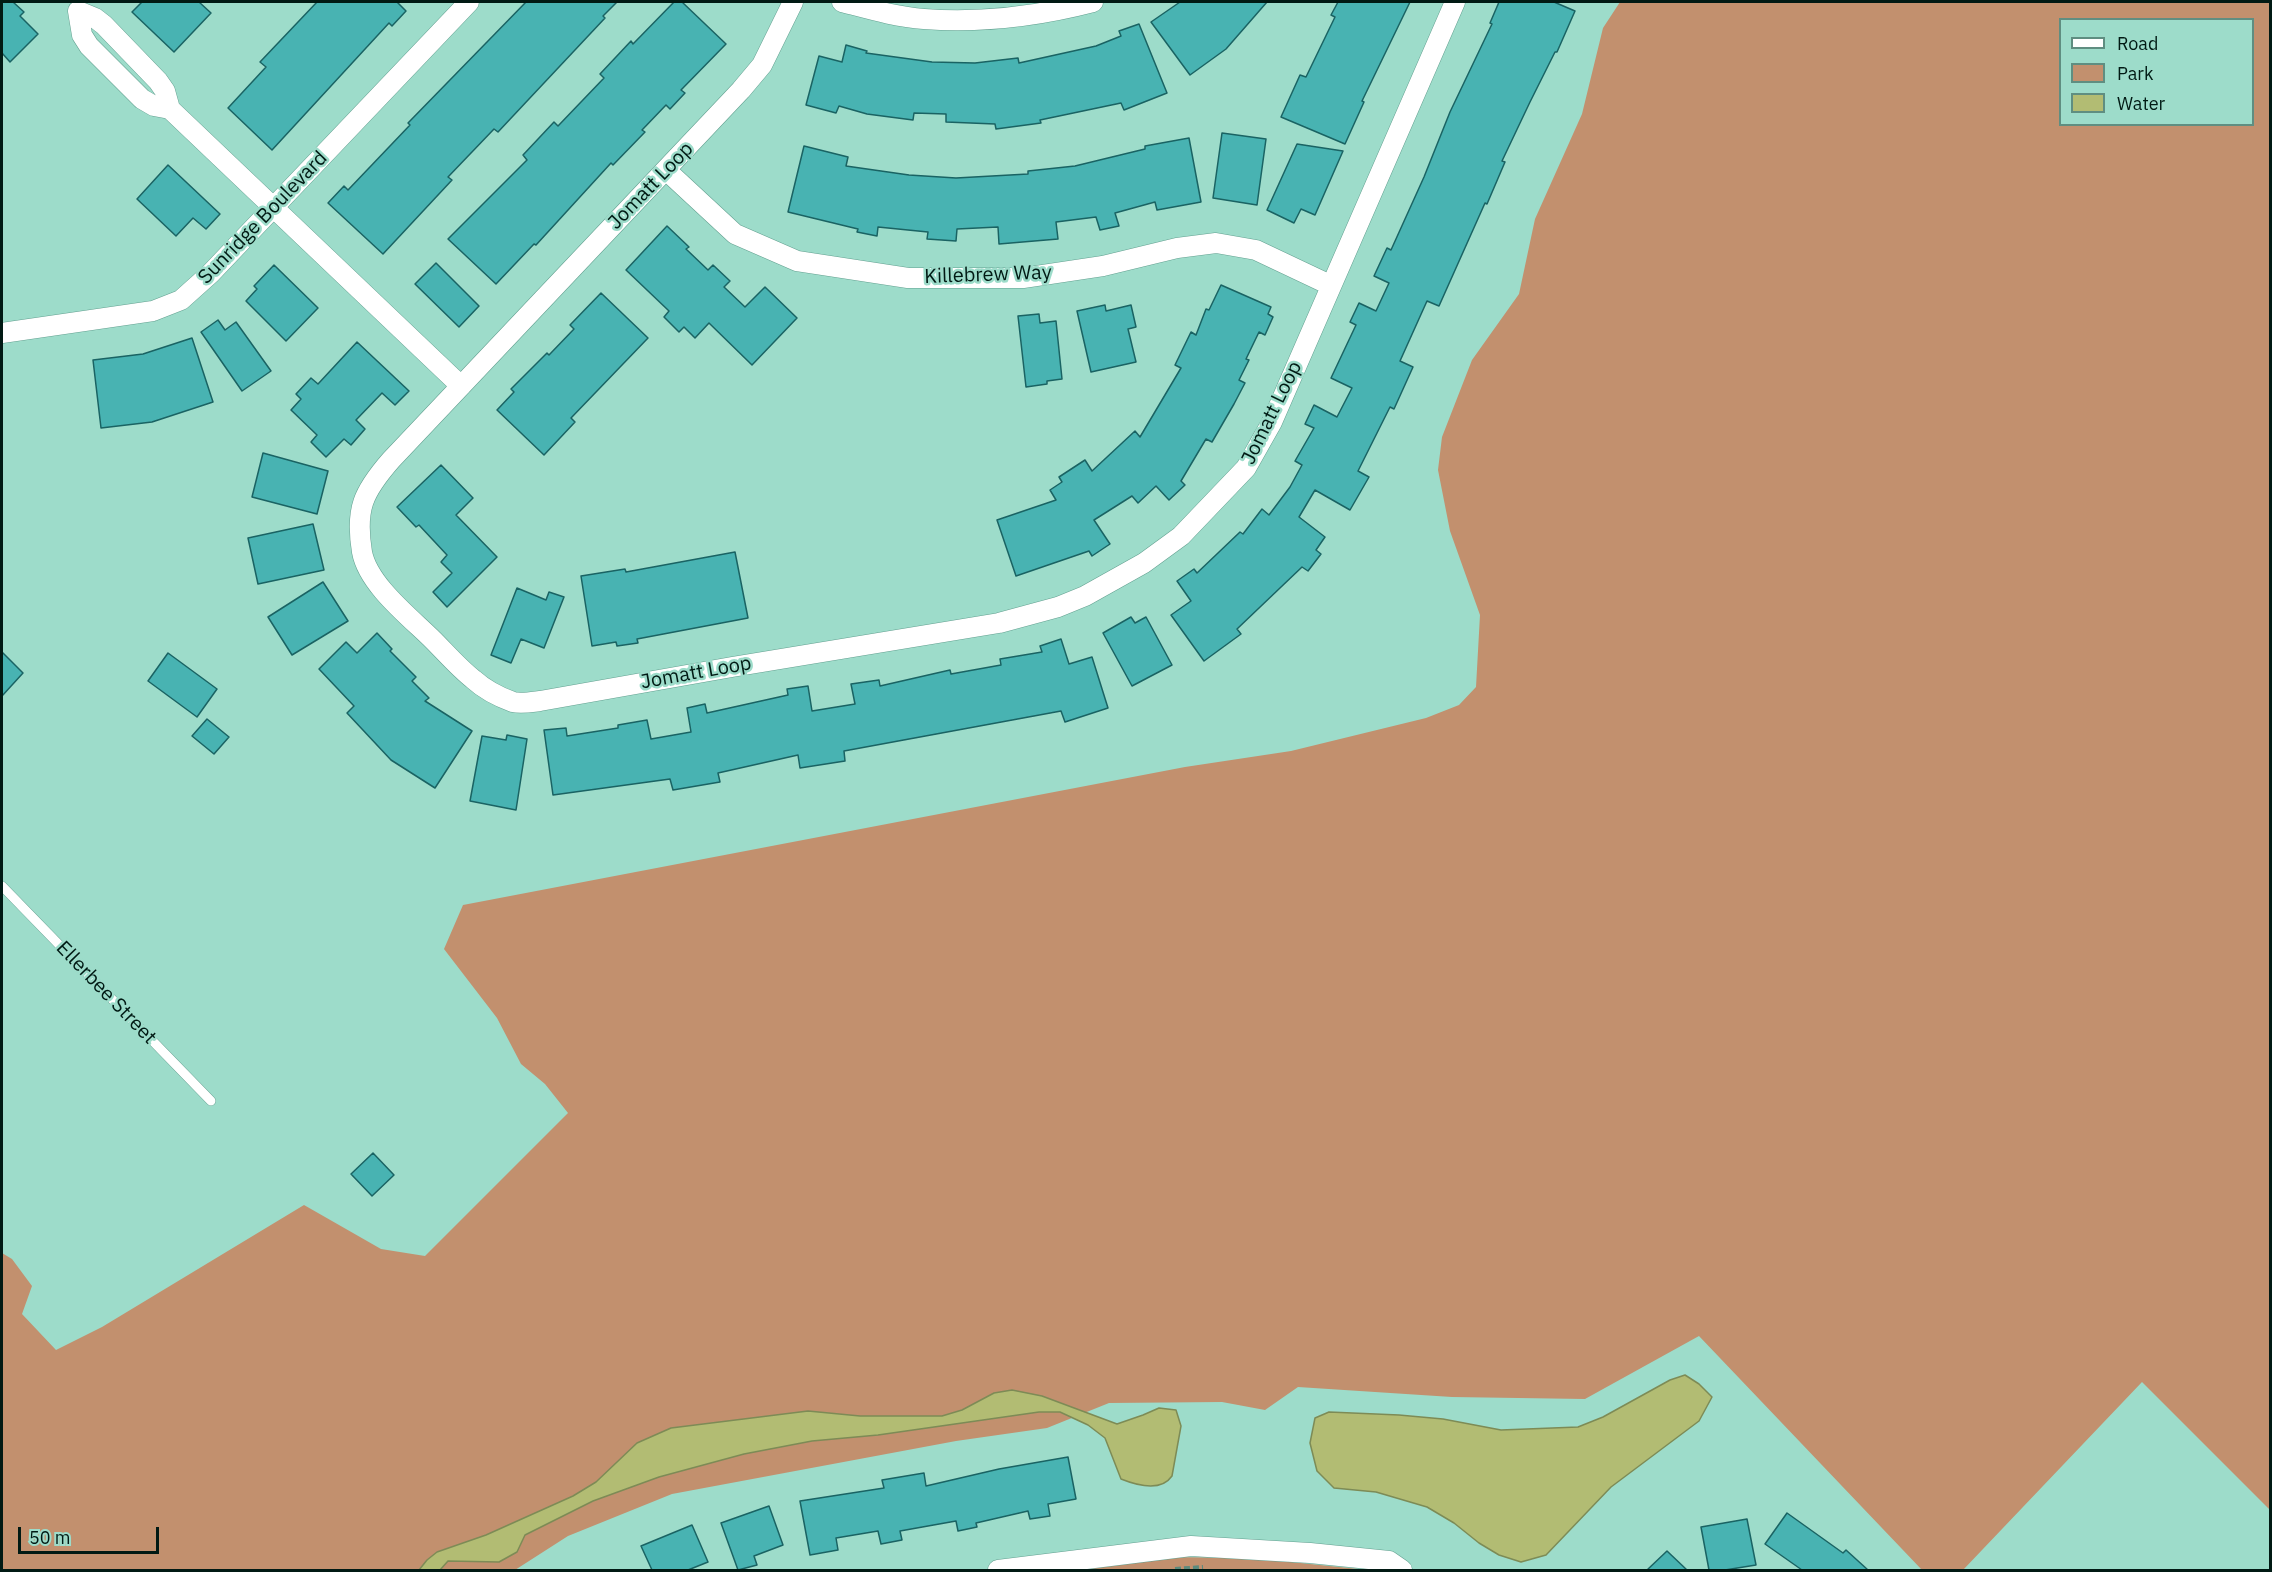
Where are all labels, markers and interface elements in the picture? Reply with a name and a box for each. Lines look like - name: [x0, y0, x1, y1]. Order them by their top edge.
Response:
- legend: [2059, 18, 2254, 126]
- text: Road: [2117, 32, 2158, 55]
- text: Park: [2117, 62, 2153, 85]
- text: Water: [2117, 92, 2165, 115]
- street label: Jomatt Loop: [603, 137, 699, 235]
- street label: Sunridge Boulevard: [193, 147, 333, 289]
- street label: Killebrew Way: [924, 261, 1052, 289]
- street label: Jomatt Loop: [1237, 357, 1307, 469]
- street label: Jomatt Loop: [639, 651, 753, 695]
- street label: Ellerbee Street: [51, 937, 161, 1049]
- scale bar: [21, 1515, 162, 1553]
- text: 50 m: [29, 1526, 71, 1549]

